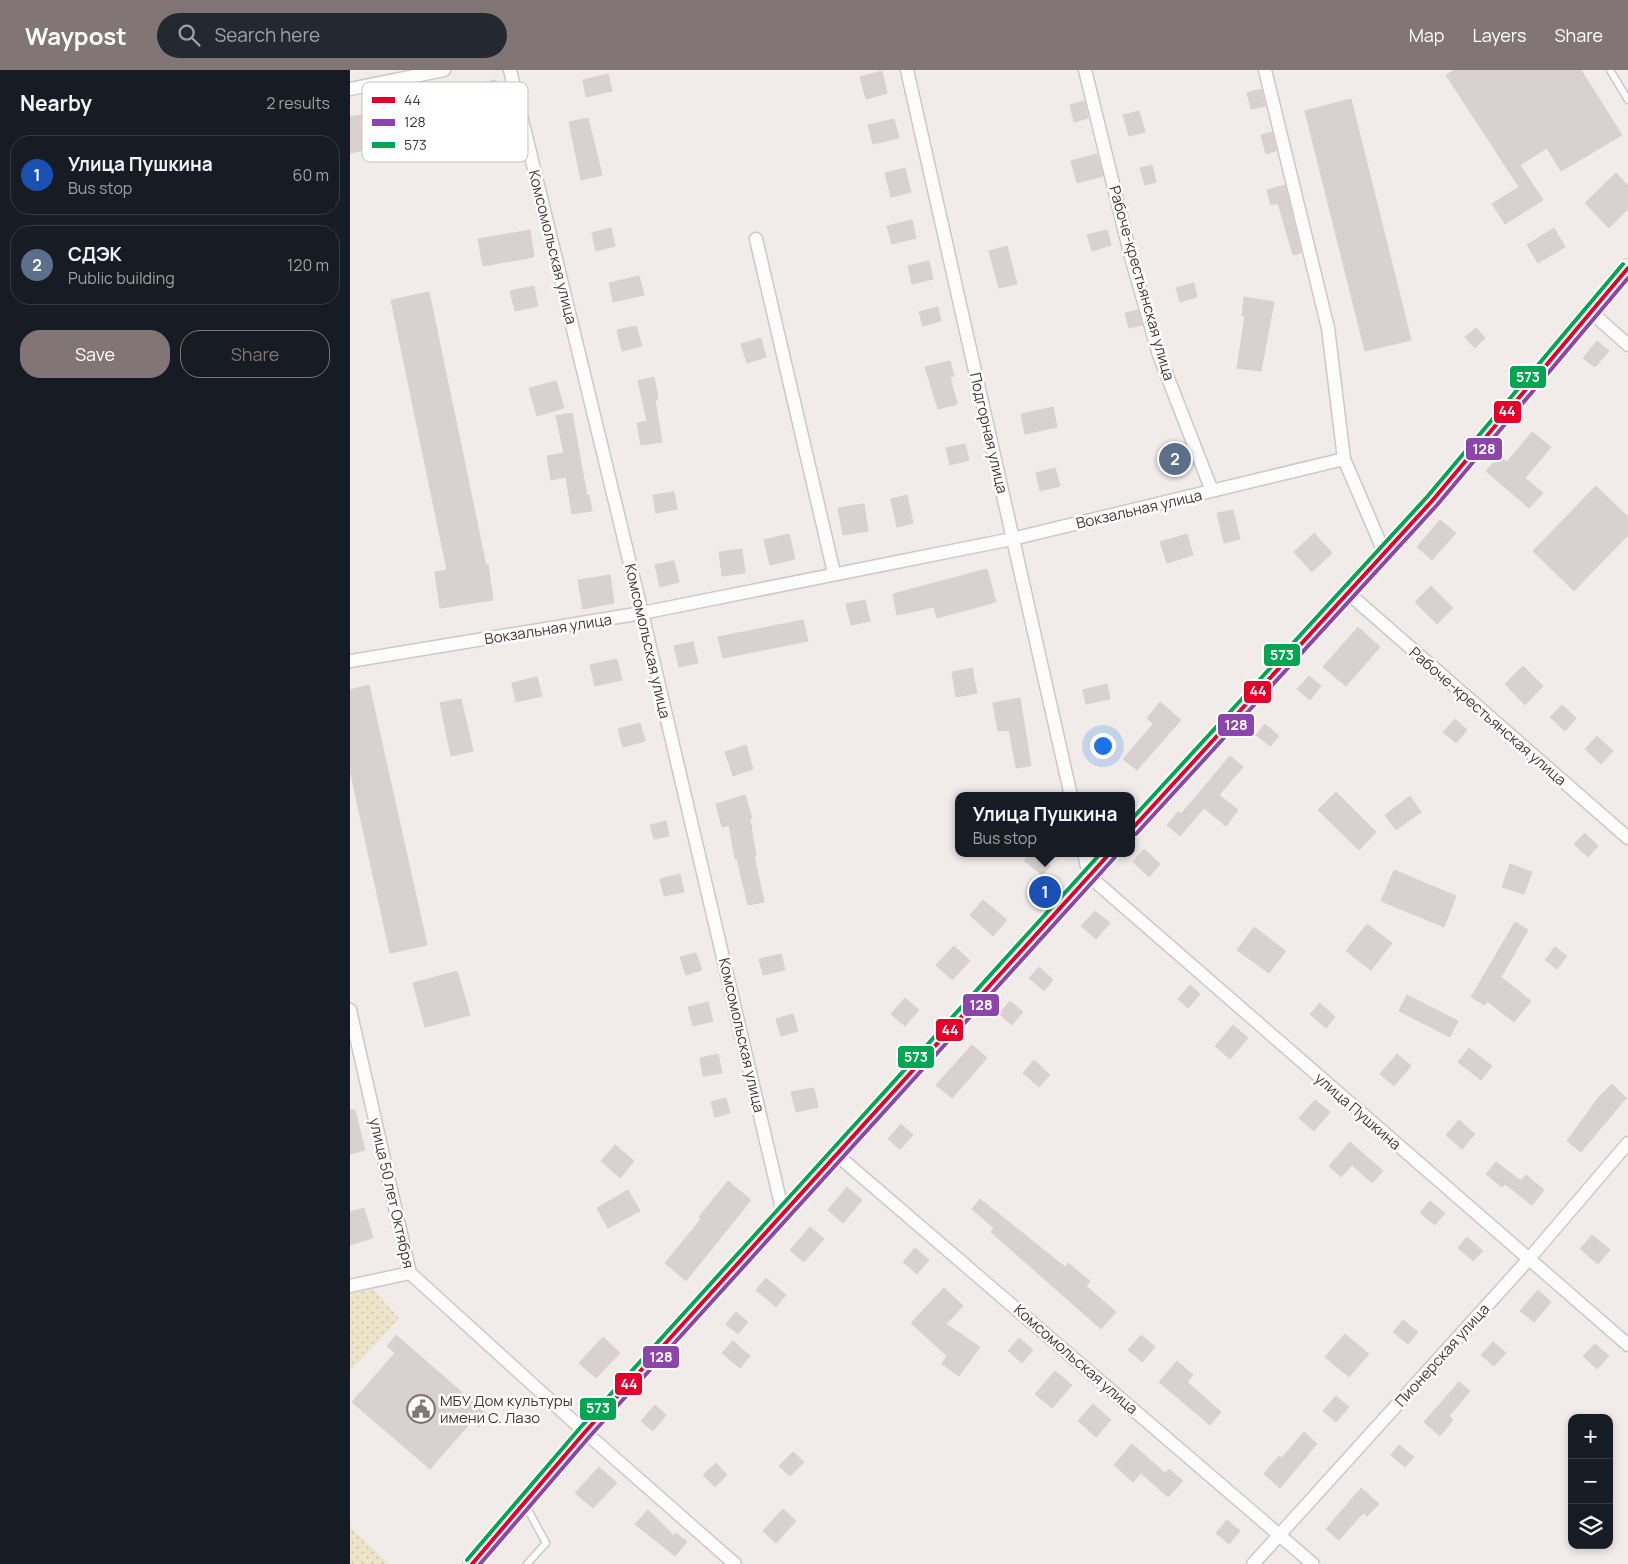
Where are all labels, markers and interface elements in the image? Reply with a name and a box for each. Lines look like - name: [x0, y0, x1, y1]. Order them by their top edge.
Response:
- search box: [157, 13, 507, 58]
- text: Waypost: [25, 19, 127, 52]
- icon: search: [175, 21, 203, 49]
- text: Search here: [215, 22, 320, 48]
- text: Map: [1409, 23, 1444, 47]
- text: Layers: [1472, 23, 1526, 47]
- text: Share: [1554, 23, 1603, 47]
- legend: [362, 82, 528, 162]
- text: Nearby: [20, 89, 92, 117]
- text: 44: [404, 90, 421, 109]
- text: 2 results: [266, 92, 330, 114]
- text: 128: [404, 112, 426, 131]
- text: 573: [404, 135, 427, 154]
- text: Улица Пушкина: [68, 151, 213, 177]
- text: 1: [33, 164, 41, 186]
- text: 60 m: [293, 164, 329, 186]
- street label: Комсомольская улица: [524, 168, 582, 326]
- text: Bus stop: [68, 177, 132, 199]
- street label: Рабоче-крестьянская улица: [1104, 183, 1180, 383]
- text: СДЭК: [68, 241, 122, 267]
- text: 2: [32, 254, 42, 276]
- text: 120 m: [287, 254, 329, 276]
- text: Public building: [68, 267, 175, 289]
- button: Save: [20, 330, 170, 378]
- button: Share: [180, 330, 330, 378]
- line badge: 573: [1509, 365, 1547, 389]
- text: 573: [1516, 367, 1540, 386]
- street label: Подгорная улица: [965, 370, 1013, 496]
- line badge: 44: [1493, 400, 1522, 424]
- text: 44: [1499, 401, 1515, 420]
- line badge: 128: [1465, 437, 1503, 461]
- text: 128: [1472, 439, 1496, 458]
- pin: 2: [1159, 440, 1191, 478]
- street label: Вокзальная улица: [1074, 484, 1204, 534]
- street label: Комсомольская улица: [620, 562, 676, 720]
- street label: Вокзальная улица: [483, 609, 613, 649]
- street label: Рабоче-крестьянская улица: [1405, 642, 1571, 790]
- line badge: 573: [1263, 643, 1301, 667]
- text: 573: [1270, 645, 1294, 664]
- line badge: 44: [1243, 680, 1272, 704]
- text: 44: [1250, 681, 1266, 700]
- line badge: 128: [1217, 713, 1255, 737]
- text: 128: [1224, 715, 1248, 734]
- your location: [1090, 733, 1116, 759]
- popup: [955, 792, 1135, 857]
- text: Улица Пушкина: [973, 801, 1117, 827]
- text: Bus stop: [973, 827, 1037, 849]
- pin: 1: [1029, 873, 1061, 911]
- street label: Комсомольская улица: [714, 956, 770, 1114]
- line badge: 128: [962, 993, 1000, 1017]
- text: 128: [969, 995, 993, 1014]
- line badge: 44: [935, 1018, 964, 1042]
- text: 44: [942, 1020, 958, 1039]
- line badge: 573: [897, 1045, 935, 1069]
- text: 573: [904, 1047, 928, 1066]
- street label: улица Пушкина: [1310, 1068, 1406, 1154]
- street label: улица 50 лет Октября: [364, 1116, 420, 1270]
- street label: Комсомольская улица: [1009, 1299, 1143, 1419]
- street label: Пионерская улица: [1390, 1299, 1494, 1411]
- line badge: 128: [642, 1345, 680, 1369]
- text: 128: [649, 1347, 673, 1366]
- line badge: 44: [614, 1372, 643, 1396]
- text: 44: [621, 1374, 637, 1393]
- place label: МБУ Дом культуры имени С. Лазо: [440, 1390, 573, 1428]
- public building icon: МБУ Дом культуры имени С. Лазо: [406, 1394, 436, 1424]
- line badge: 573: [579, 1397, 617, 1421]
- text: 573: [586, 1398, 610, 1417]
- map controls: [1568, 1414, 1613, 1549]
- button: +: [1568, 1414, 1613, 1459]
- button: −: [1568, 1459, 1613, 1504]
- button: layers: [1568, 1504, 1613, 1549]

